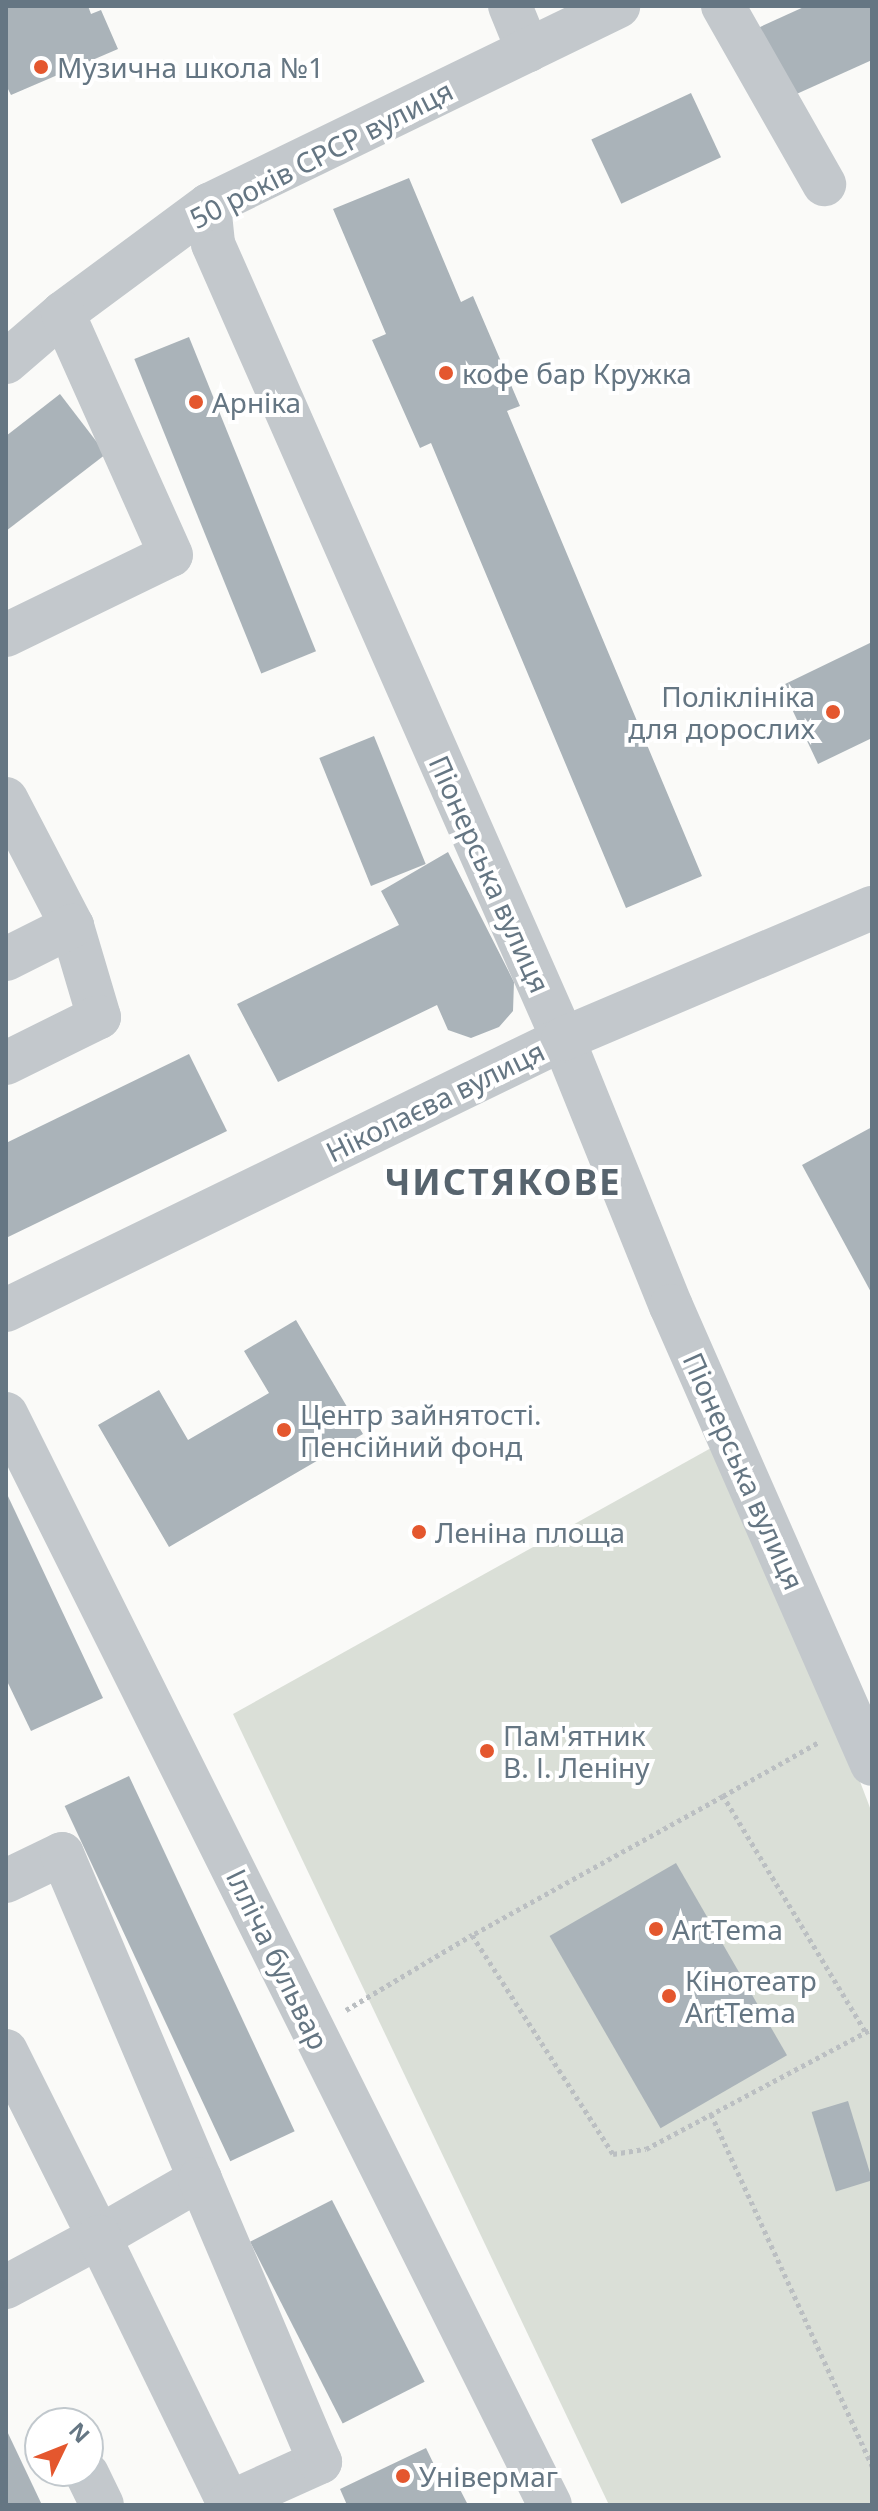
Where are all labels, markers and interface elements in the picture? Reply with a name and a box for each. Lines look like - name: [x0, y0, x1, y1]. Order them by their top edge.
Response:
- place label: Музична школа №1: [57, 50, 324, 84]
- marker: Музична школа №1: [32, 58, 50, 76]
- street label: 50 років СРСР вулиця: [184, 73, 458, 235]
- place label: кофе бар Кружка: [462, 356, 692, 390]
- marker: кофе бар Кружка: [437, 364, 455, 382]
- place label: Арніка: [212, 385, 301, 419]
- marker: Арніка: [187, 393, 205, 411]
- place label: Поліклініка для дорослих: [628, 679, 815, 745]
- marker: Поліклініка для дорослих: [822, 701, 844, 723]
- street label: Піонерська вулиця: [423, 750, 557, 998]
- street label: Ніколаєва вулиця: [320, 1034, 550, 1168]
- district label: ЧИСТЯКОВЕ: [384, 1160, 622, 1204]
- street label: Піонерська вулиця: [677, 1347, 811, 1595]
- place label: Центр зайнятості. Пенсійний фонд: [300, 1397, 542, 1463]
- marker: Центр зайнятості. Пенсійний фонд: [275, 1421, 293, 1439]
- place label: Леніна площа: [435, 1515, 625, 1549]
- marker: Леніна площа: [410, 1523, 428, 1541]
- place label: Пам'ятник В. І. Леніну: [503, 1718, 650, 1784]
- marker: Пам'ятник В. І. Леніну: [478, 1742, 496, 1760]
- street label: Ілліча бульвар: [220, 1863, 336, 2055]
- place label: ArtTema: [672, 1912, 783, 1946]
- marker: ArtTema: [647, 1920, 665, 1938]
- place label: Кінотеатр ArtTema: [685, 1963, 817, 2029]
- marker: Кінотеатр ArtTema: [660, 1987, 678, 2005]
- north arrow: [24, 2407, 104, 2487]
- text: N: [63, 2415, 97, 2449]
- place label: Універмаг: [419, 2459, 558, 2493]
- marker: Універмаг: [394, 2467, 412, 2485]

